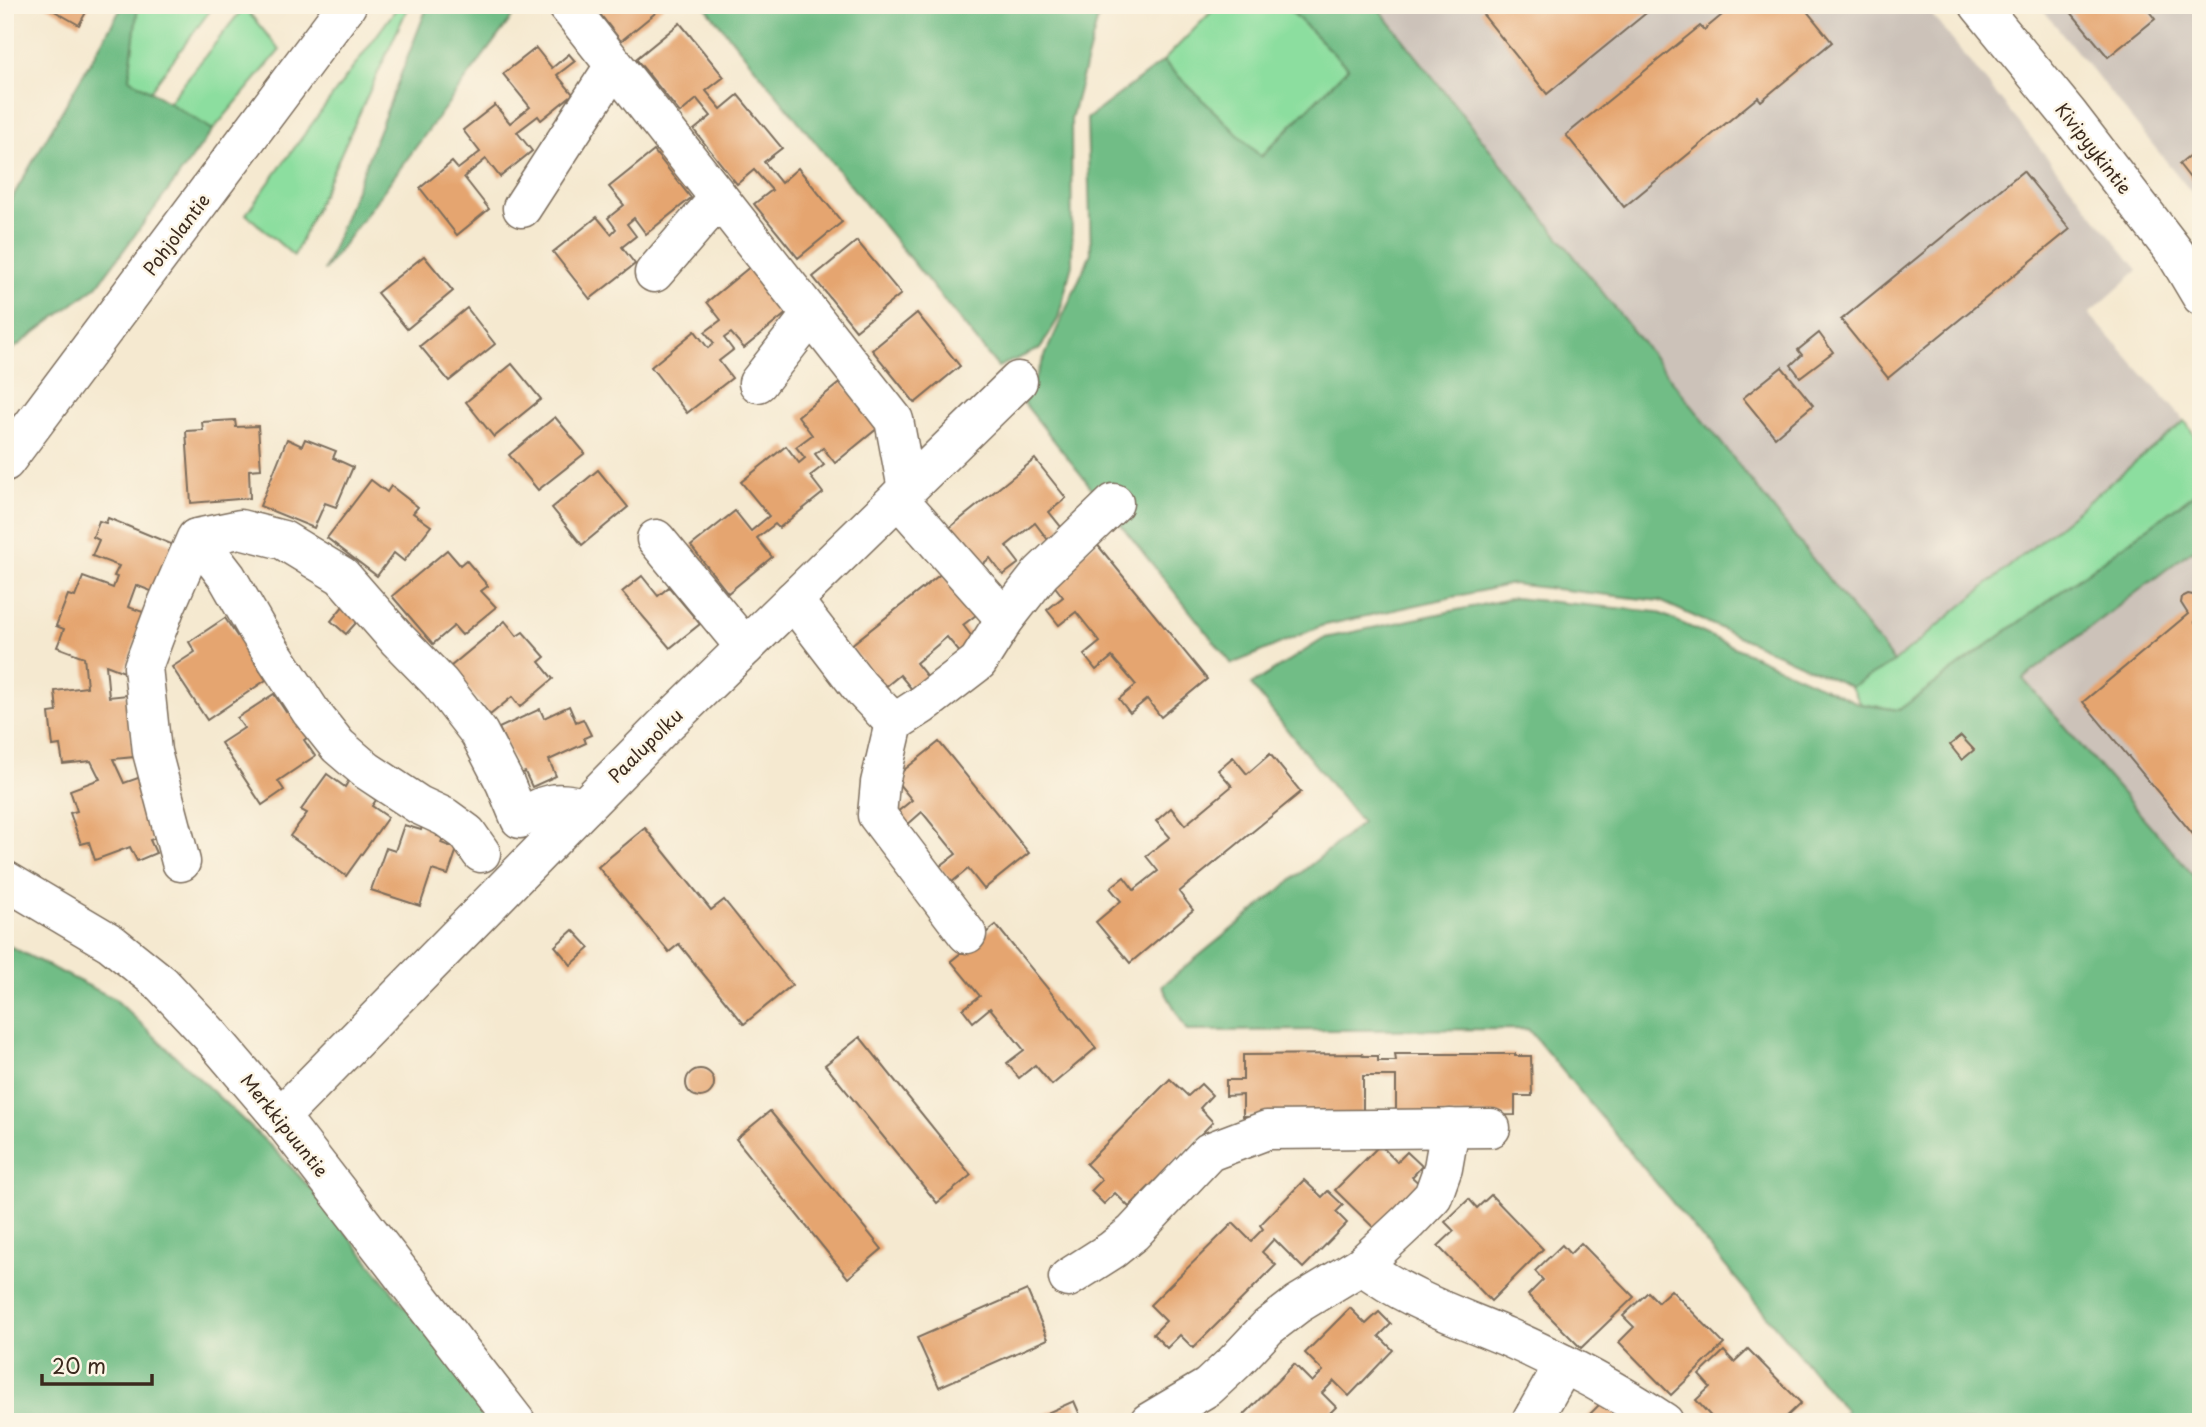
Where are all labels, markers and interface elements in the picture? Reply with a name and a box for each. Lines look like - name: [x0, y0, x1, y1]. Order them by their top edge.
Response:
- street label: Kivipyykintie: [2050, 96, 2138, 200]
- street label: Pohjolantie: [136, 187, 216, 281]
- street label: Paalupolku: [602, 702, 688, 788]
- street label: Merkkipuuntie: [235, 1068, 335, 1182]
- scale bar: [42, 1343, 152, 1387]
- text: 20 m: [52, 1349, 106, 1381]

